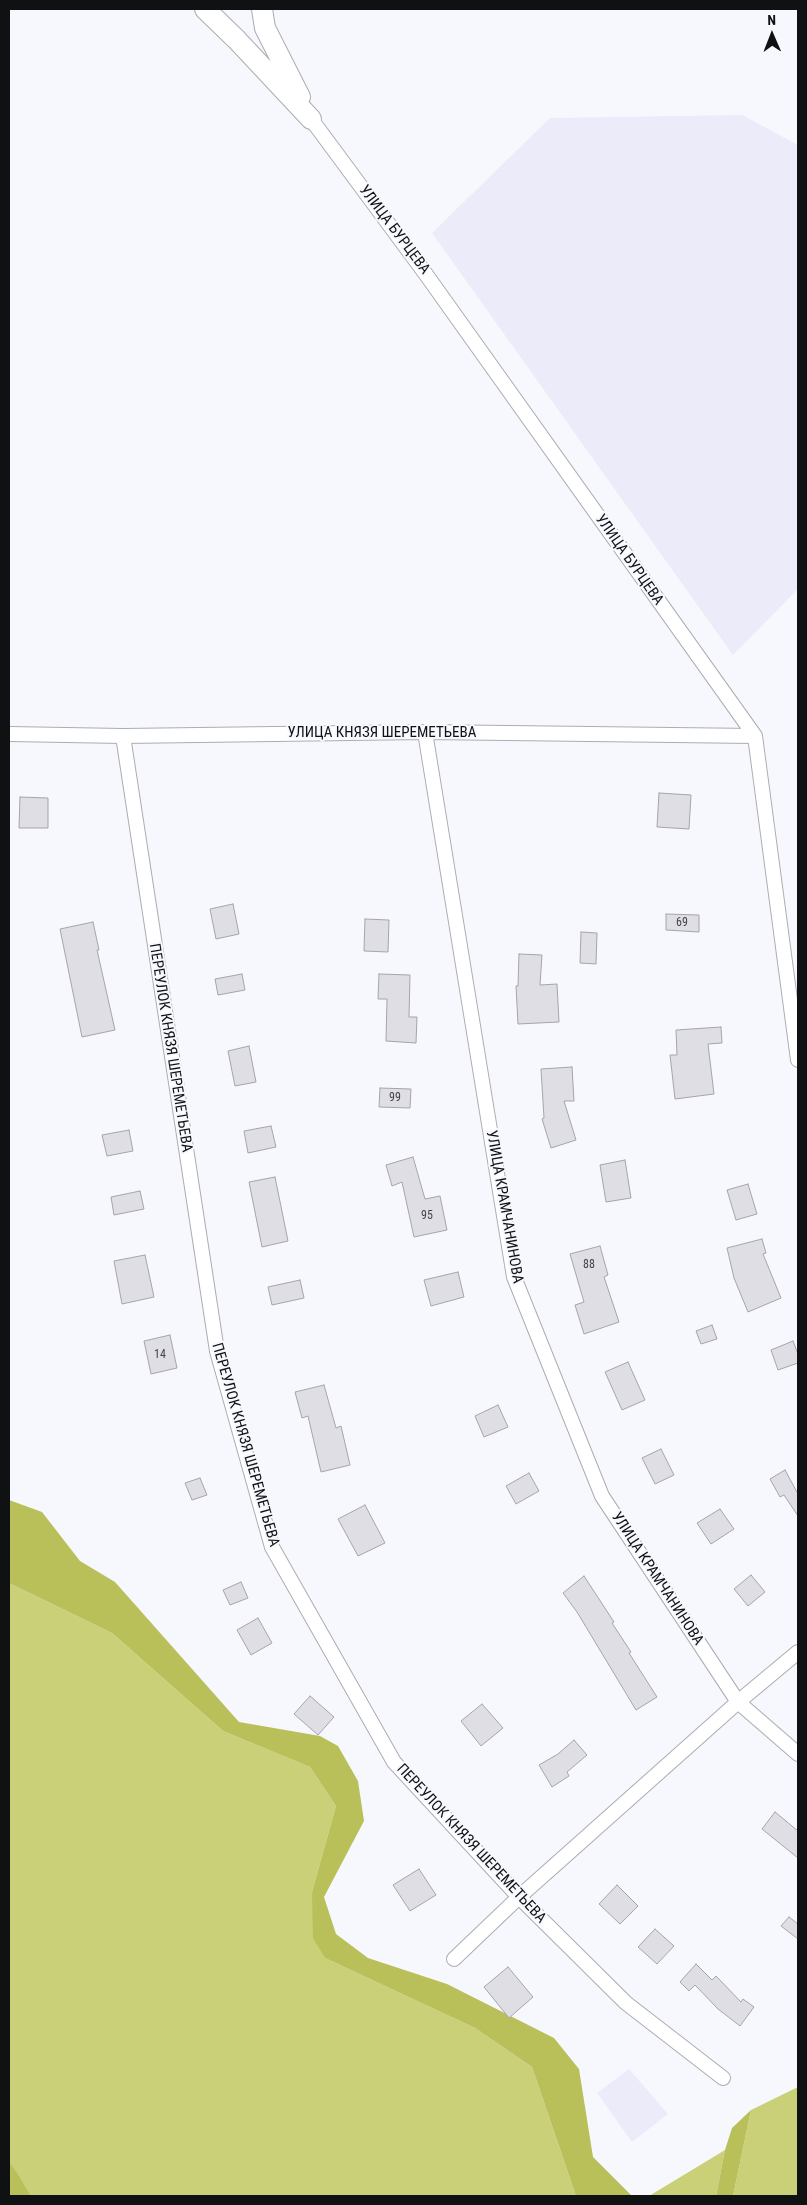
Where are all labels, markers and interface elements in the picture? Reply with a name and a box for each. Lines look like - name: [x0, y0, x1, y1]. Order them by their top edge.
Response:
- north arrow: [747, 10, 797, 60]
- text: N: [767, 12, 776, 28]
- street label: УЛИЦА БУРЦЕВА: [355, 182, 433, 278]
- street label: УЛИЦА БУРЦЕВА: [591, 511, 667, 609]
- street label: УЛИЦА КНЯЗЯ ШЕРЕМЕТЬЕВА: [288, 724, 476, 742]
- house number: 69: [676, 916, 688, 930]
- street label: ПЕРЕУЛОК КНЯЗЯ ШЕРЕМЕТЬЕВА: [145, 942, 195, 1154]
- house number: 99: [389, 1091, 401, 1105]
- street label: УЛИЦА КРАМЧАНИНОВА: [482, 1129, 526, 1285]
- house number: 95: [421, 1209, 433, 1223]
- house number: 88: [583, 1258, 595, 1272]
- street label: ПЕРЕУЛОК КНЯЗЯ ШЕРЕМЕТЬЕВА: [207, 1341, 283, 1549]
- house number: 14: [154, 1348, 166, 1362]
- street label: УЛИЦА КРАМЧАНИНОВА: [607, 1509, 707, 1649]
- street label: ПЕРЕУЛОК КНЯЗЯ ШЕРЕМЕТЬЕВА: [392, 1761, 550, 1927]

